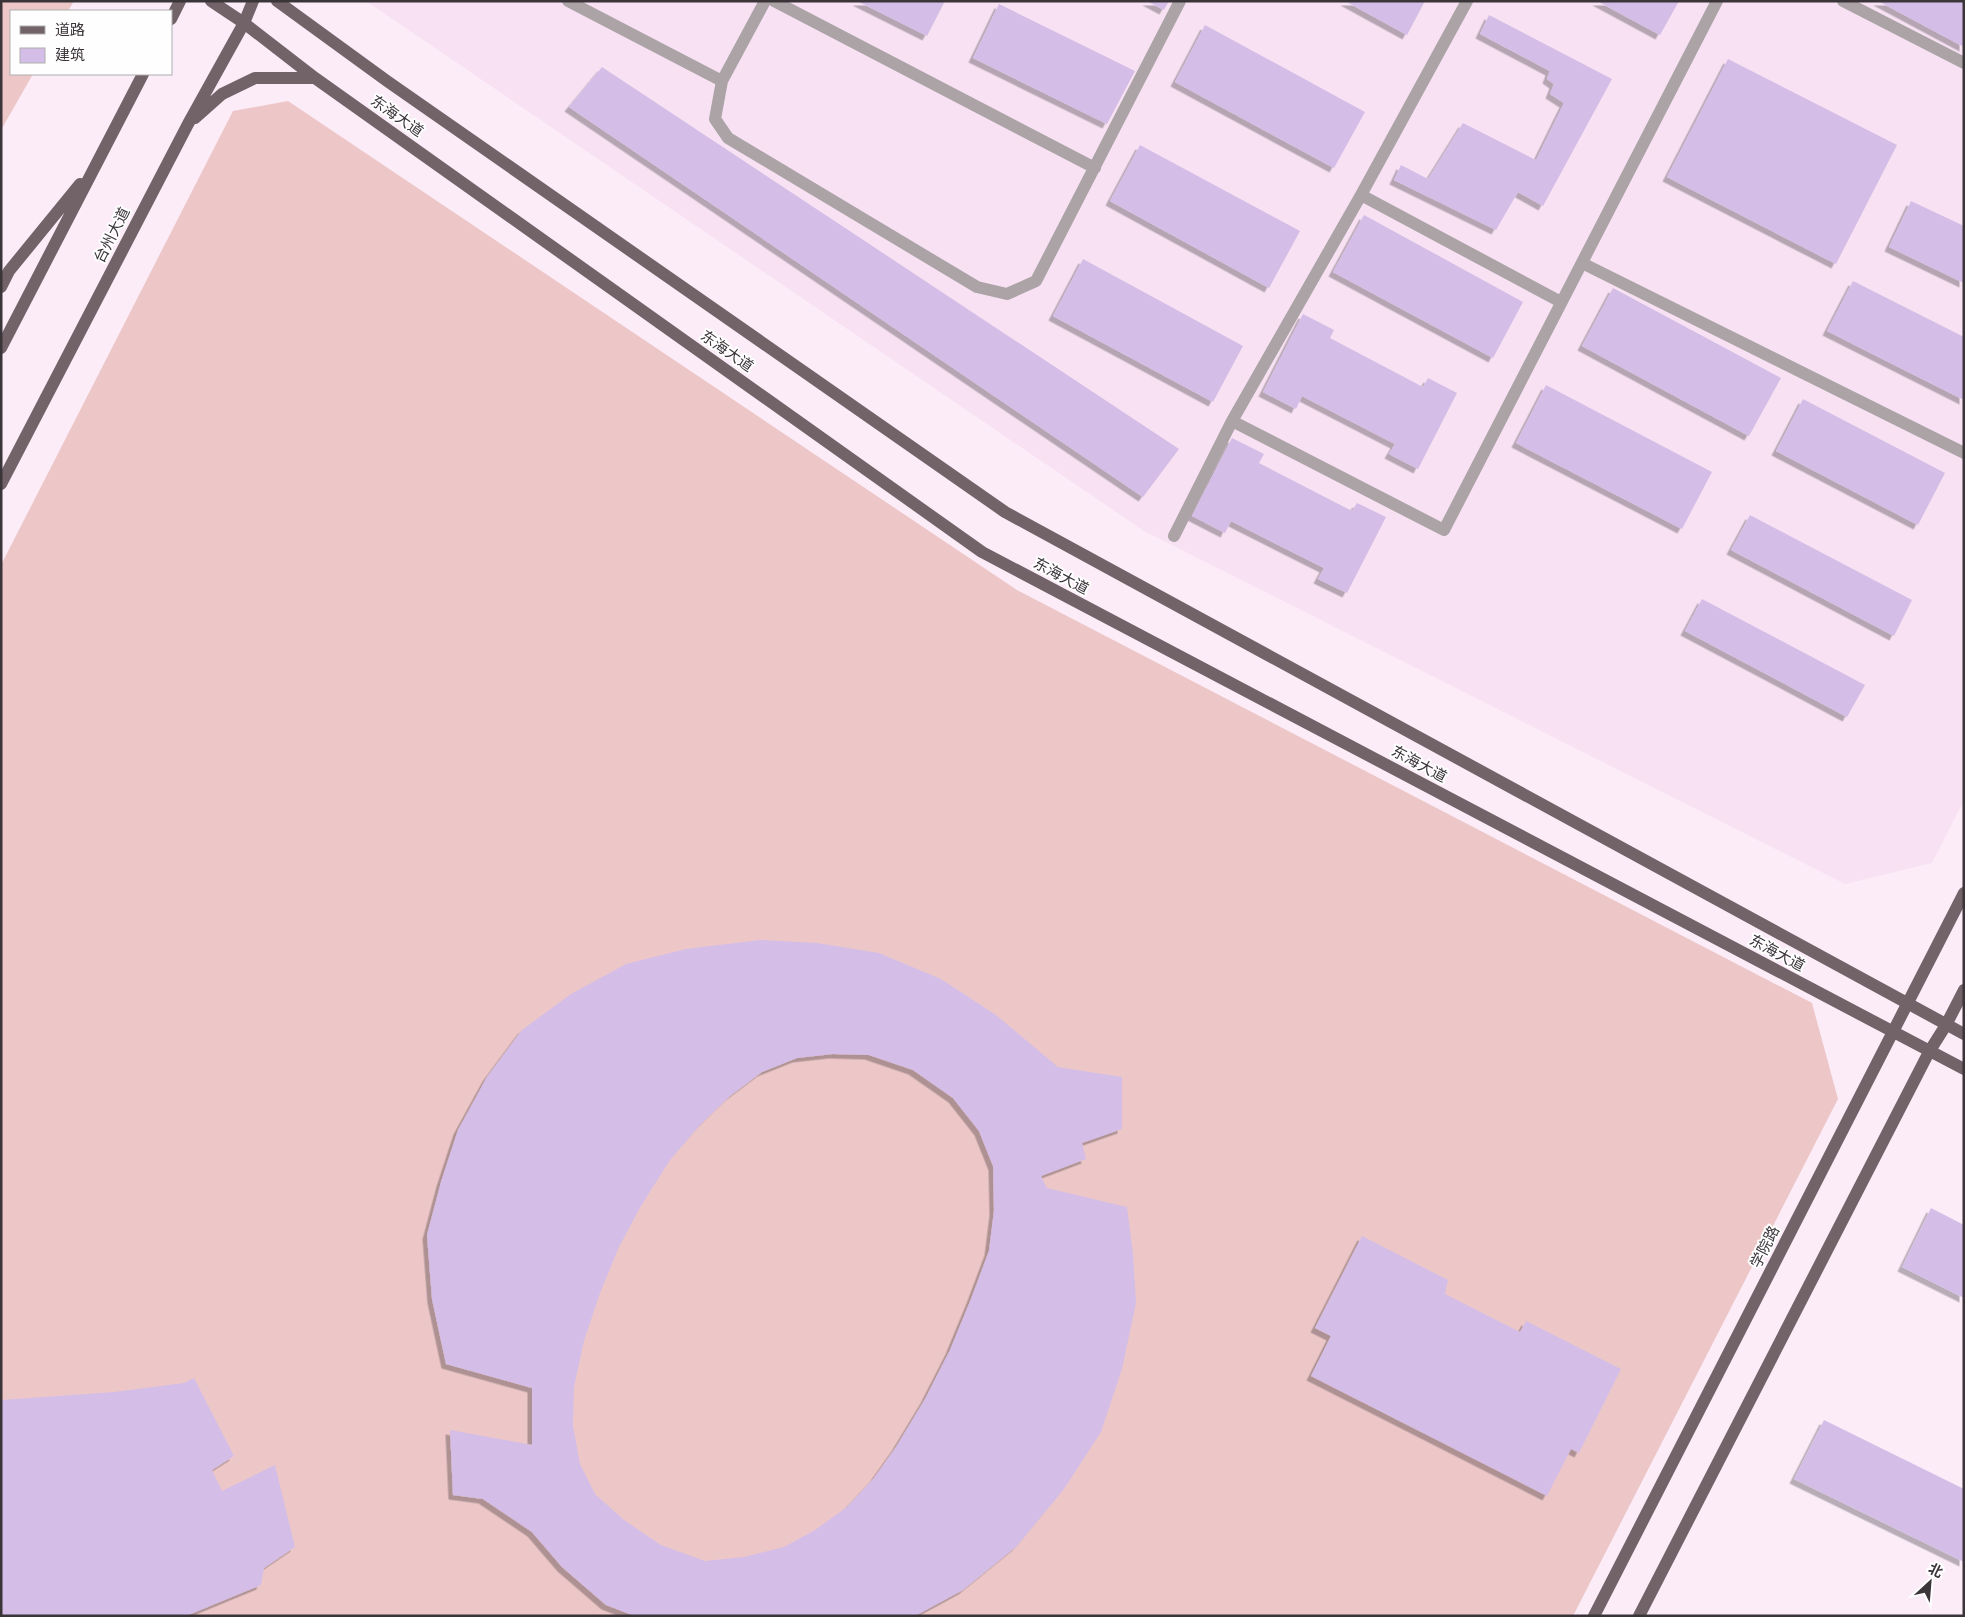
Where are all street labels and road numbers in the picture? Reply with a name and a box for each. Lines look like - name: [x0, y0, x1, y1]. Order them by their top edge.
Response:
- street label: 东海大道: [367, 91, 427, 141]
- street label: 台州大道: [89, 204, 134, 266]
- street label: 东海大道: [697, 326, 757, 376]
- street label: 东海大道: [1030, 553, 1092, 598]
- street label: 东海大道: [1388, 741, 1450, 786]
- street label: 东海大道: [1746, 930, 1808, 975]
- street label: 学院路: [1746, 1222, 1783, 1271]

